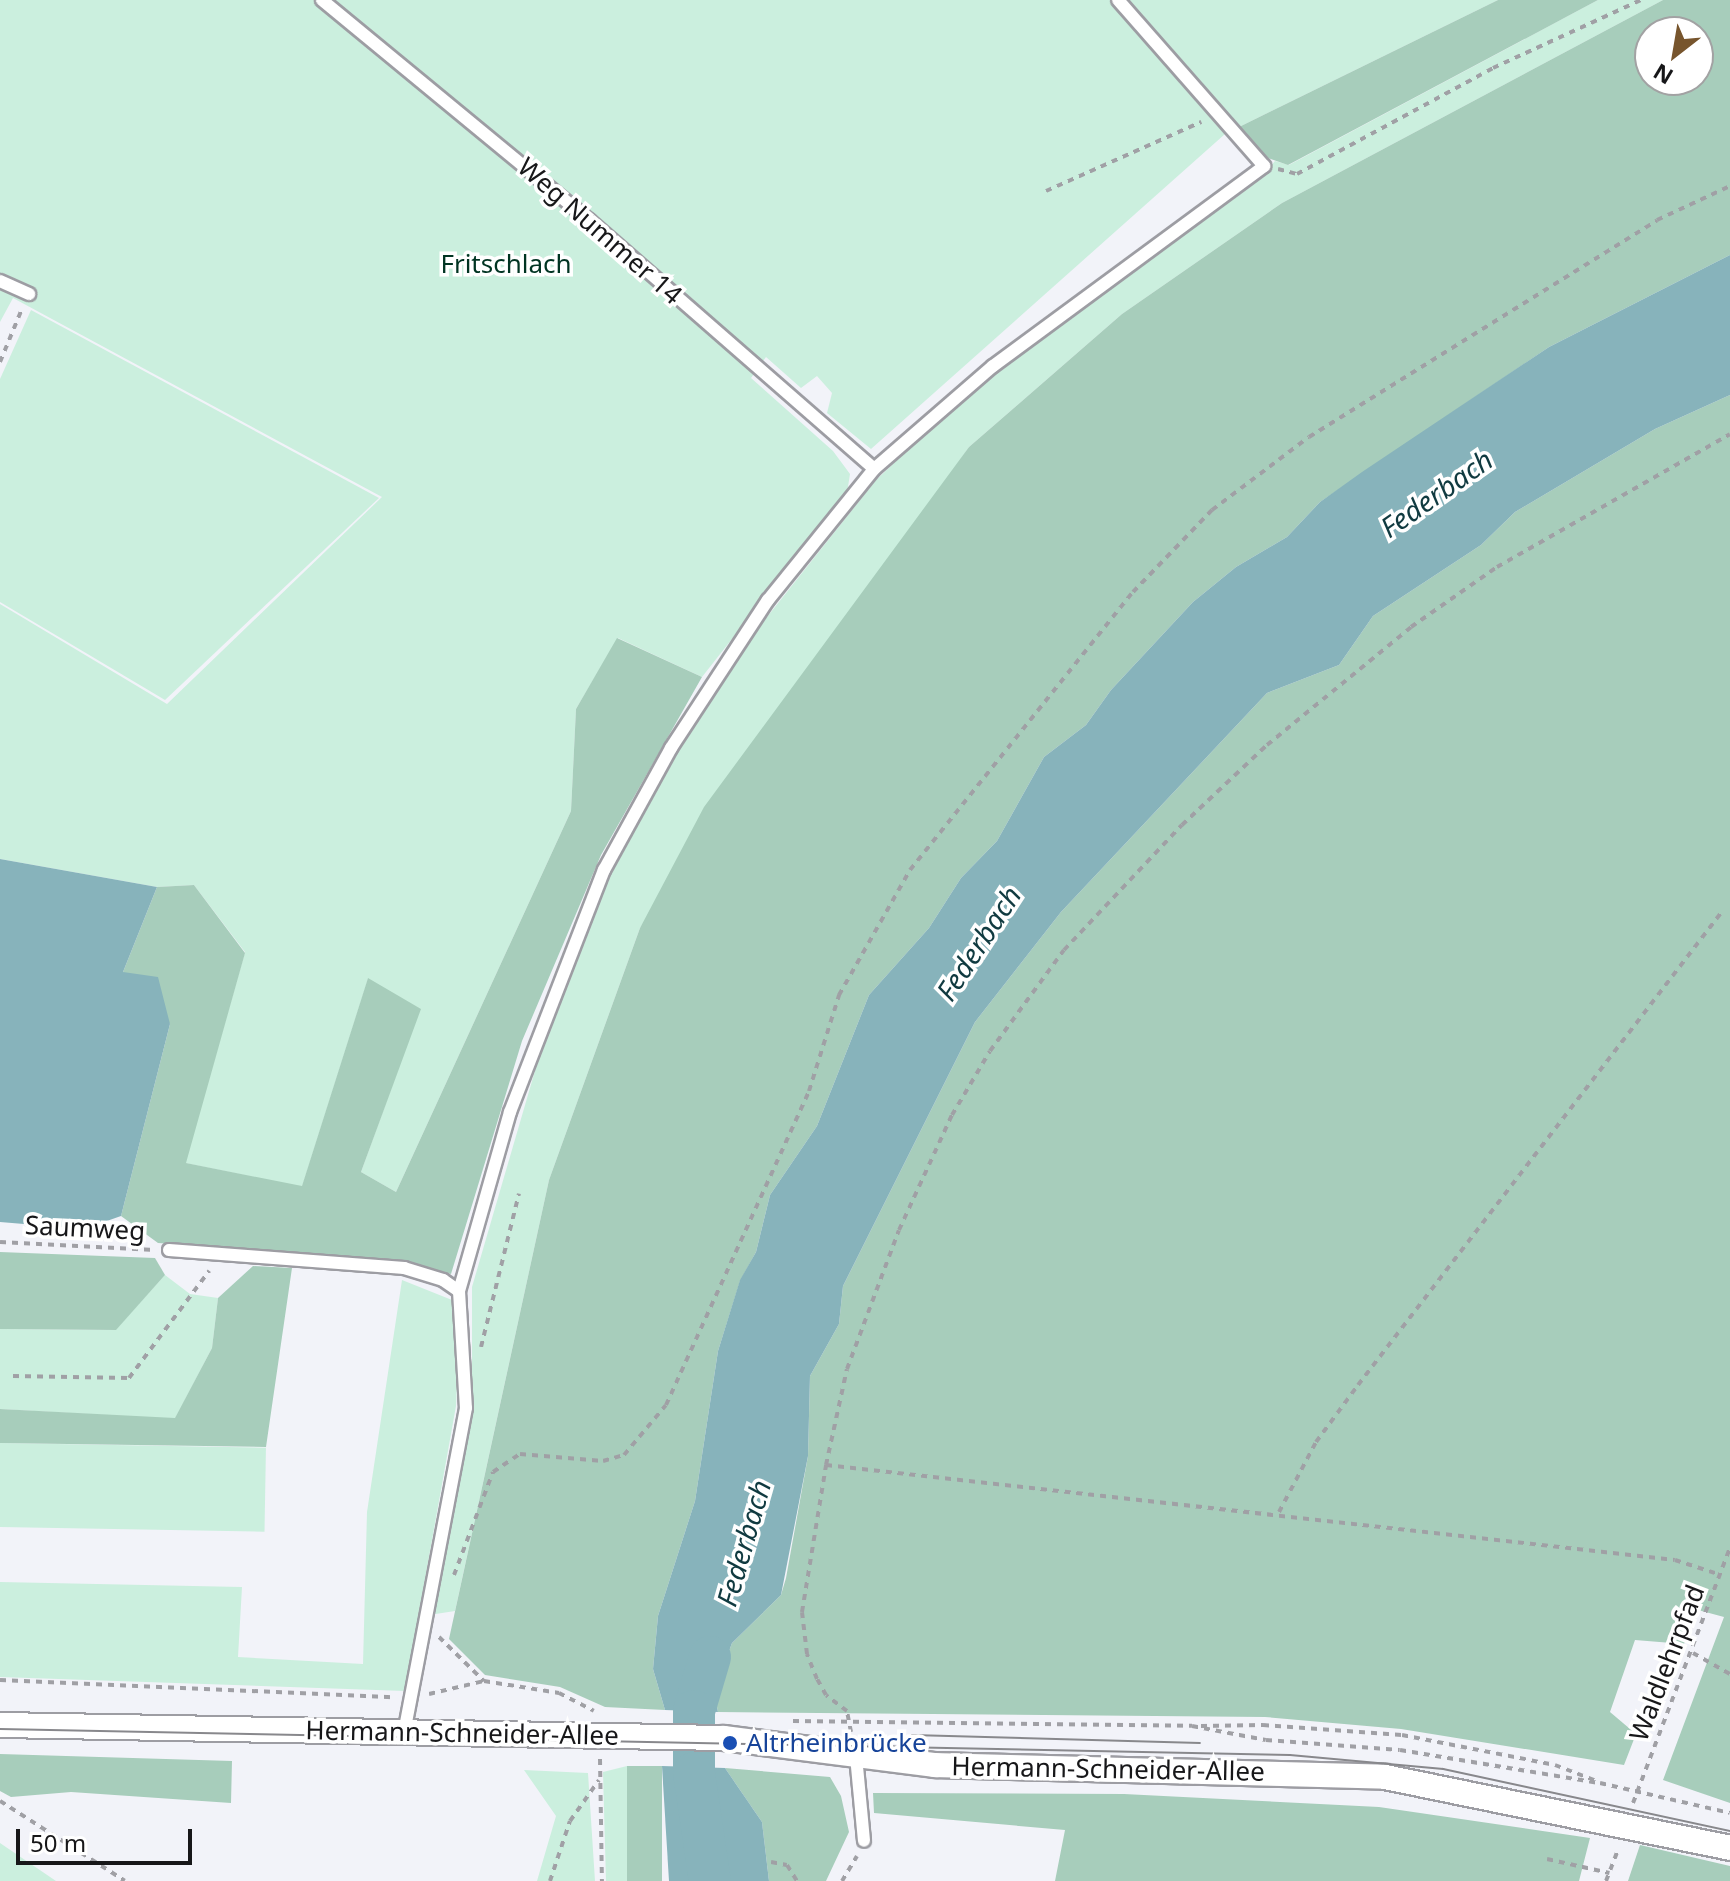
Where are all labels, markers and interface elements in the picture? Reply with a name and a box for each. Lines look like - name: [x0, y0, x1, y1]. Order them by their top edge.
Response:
- north arrow: [1634, 16, 1714, 96]
- text: N: [1647, 57, 1678, 92]
- street label: Weg Nummer 14: [511, 151, 689, 311]
- park label: Fritschlach: [440, 248, 572, 280]
- water label: Federbach: [1373, 442, 1499, 544]
- water label: Federbach: [929, 879, 1027, 1007]
- street label: Saumweg: [24, 1209, 146, 1247]
- water label: Federbach: [709, 1476, 777, 1610]
- street label: Waldlehrpfad: [1623, 1581, 1711, 1745]
- street label: Hermann-Schneider-Allee: [305, 1715, 619, 1751]
- place label: Altrheinbrücke: [746, 1727, 927, 1759]
- marker: Altrheinbrücke: [721, 1734, 739, 1752]
- street label: Hermann-Schneider-Allee: [951, 1751, 1265, 1787]
- scale bar: [20, 1813, 196, 1863]
- text: 50 m: [30, 1826, 86, 1859]

